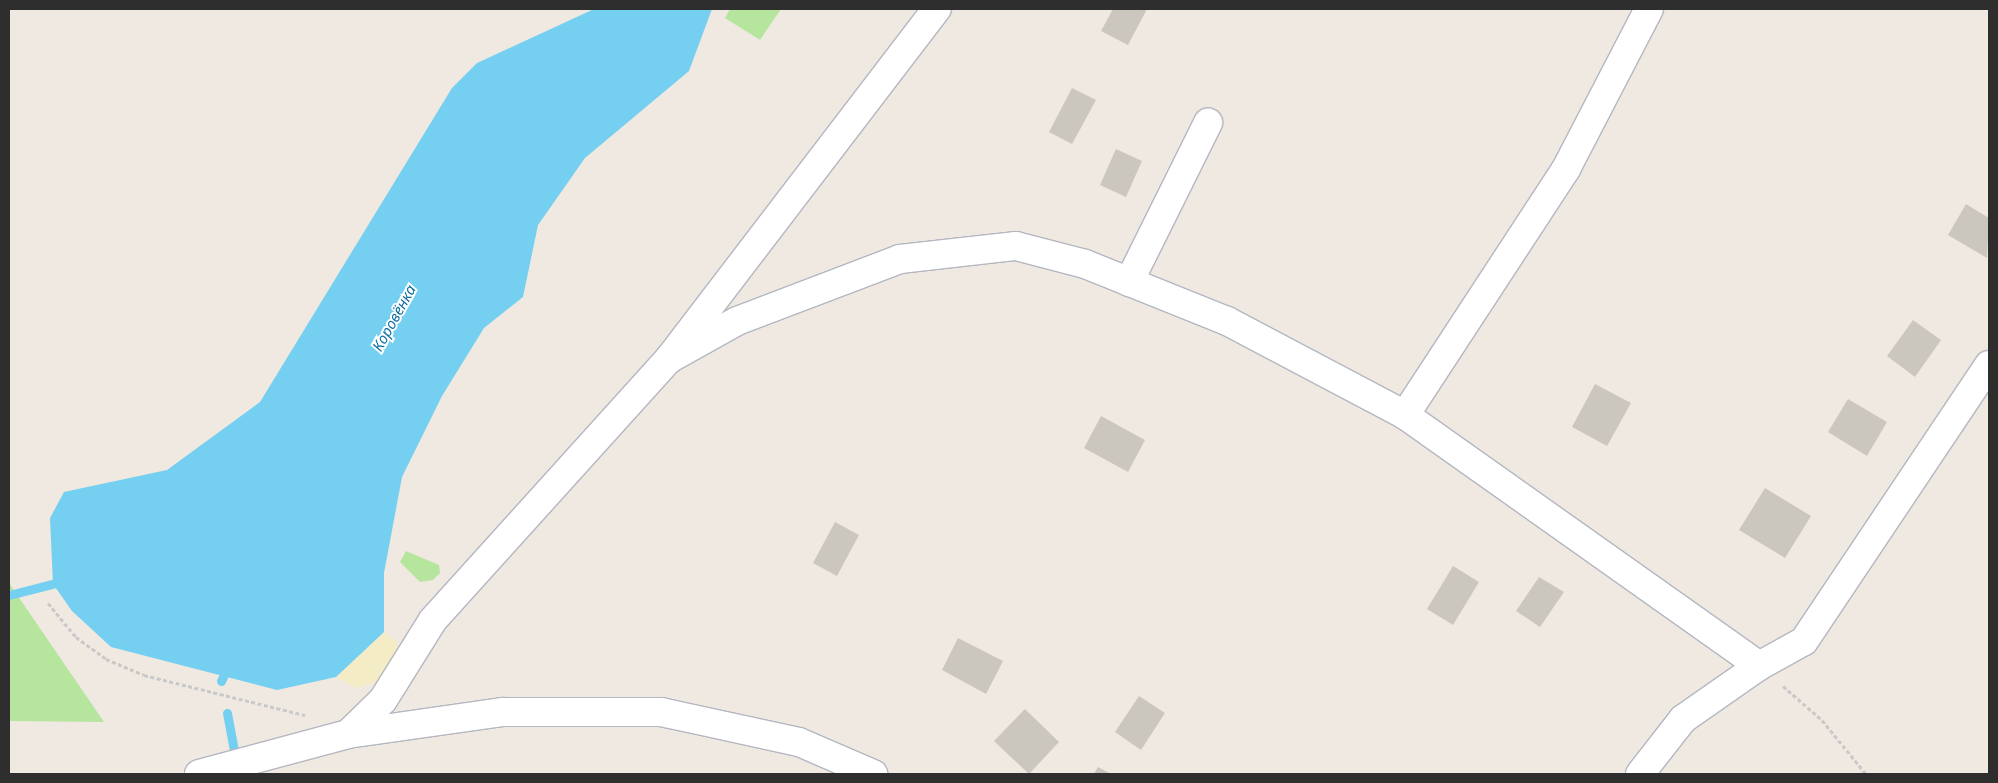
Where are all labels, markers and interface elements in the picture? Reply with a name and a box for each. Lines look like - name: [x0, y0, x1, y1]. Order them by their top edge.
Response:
- water label: Коровёнка: [368, 282, 420, 354]

